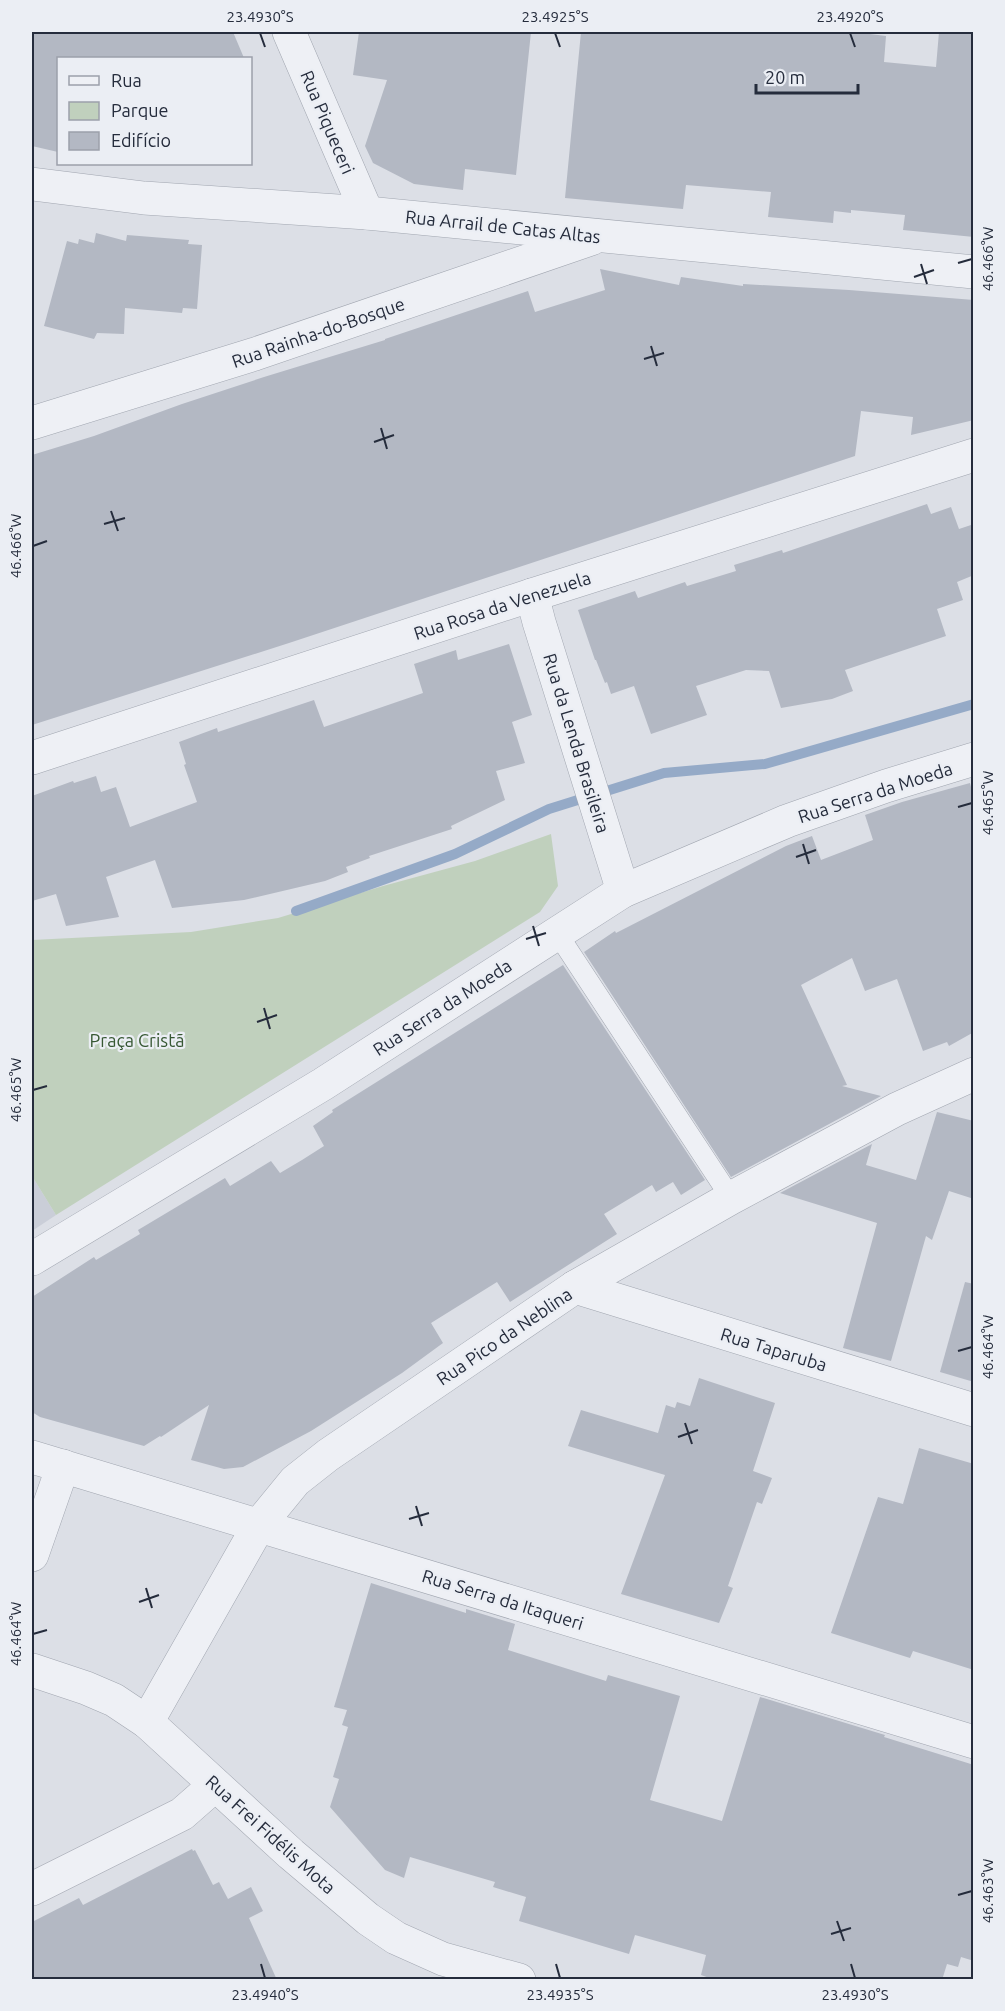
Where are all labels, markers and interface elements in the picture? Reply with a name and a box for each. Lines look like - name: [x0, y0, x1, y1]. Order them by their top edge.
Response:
- text: 23.4930°S: [226, 8, 294, 25]
- text: 23.4925°S: [521, 8, 589, 25]
- text: 23.4920°S: [816, 8, 884, 25]
- legend: [57, 57, 252, 165]
- scale bar: [756, 57, 858, 95]
- street label: Rua Piqueceri: [297, 67, 359, 177]
- text: 20 m: [765, 67, 805, 87]
- text: Rua: [111, 70, 142, 90]
- text: Parque: [111, 100, 168, 120]
- text: Edifício: [111, 130, 171, 150]
- street label: Rua Arrail de Catas Altas: [404, 206, 602, 246]
- text: 46.466°W: [979, 227, 996, 291]
- street label: Rua Rainha-do-Bosque: [229, 293, 407, 371]
- text: 46.466°W: [7, 514, 24, 578]
- street label: Rua Rosa da Venezuela: [411, 567, 593, 643]
- street label: Rua da Lenda Brasileira: [540, 651, 614, 835]
- street label: Rua Serra da Moeda: [795, 758, 955, 826]
- text: 46.465°W: [979, 771, 996, 835]
- street label: Rua Serra da Moeda: [369, 955, 515, 1059]
- park label: Praça Cristã: [90, 1030, 184, 1050]
- text: 46.465°W: [7, 1058, 24, 1122]
- street label: Rua Pico da Neblina: [433, 1283, 575, 1389]
- text: 46.464°W: [979, 1315, 996, 1379]
- street label: Rua Taparuba: [718, 1323, 830, 1375]
- street label: Rua Serra da Itaqueri: [420, 1565, 586, 1633]
- text: 46.464°W: [7, 1602, 24, 1666]
- street label: Rua Frei Fidélis Mota: [202, 1771, 340, 1897]
- text: 46.463°W: [979, 1859, 996, 1923]
- text: 23.4940°S: [231, 1986, 299, 2003]
- text: 23.4935°S: [526, 1986, 594, 2003]
- text: 23.4930°S: [821, 1986, 889, 2003]

